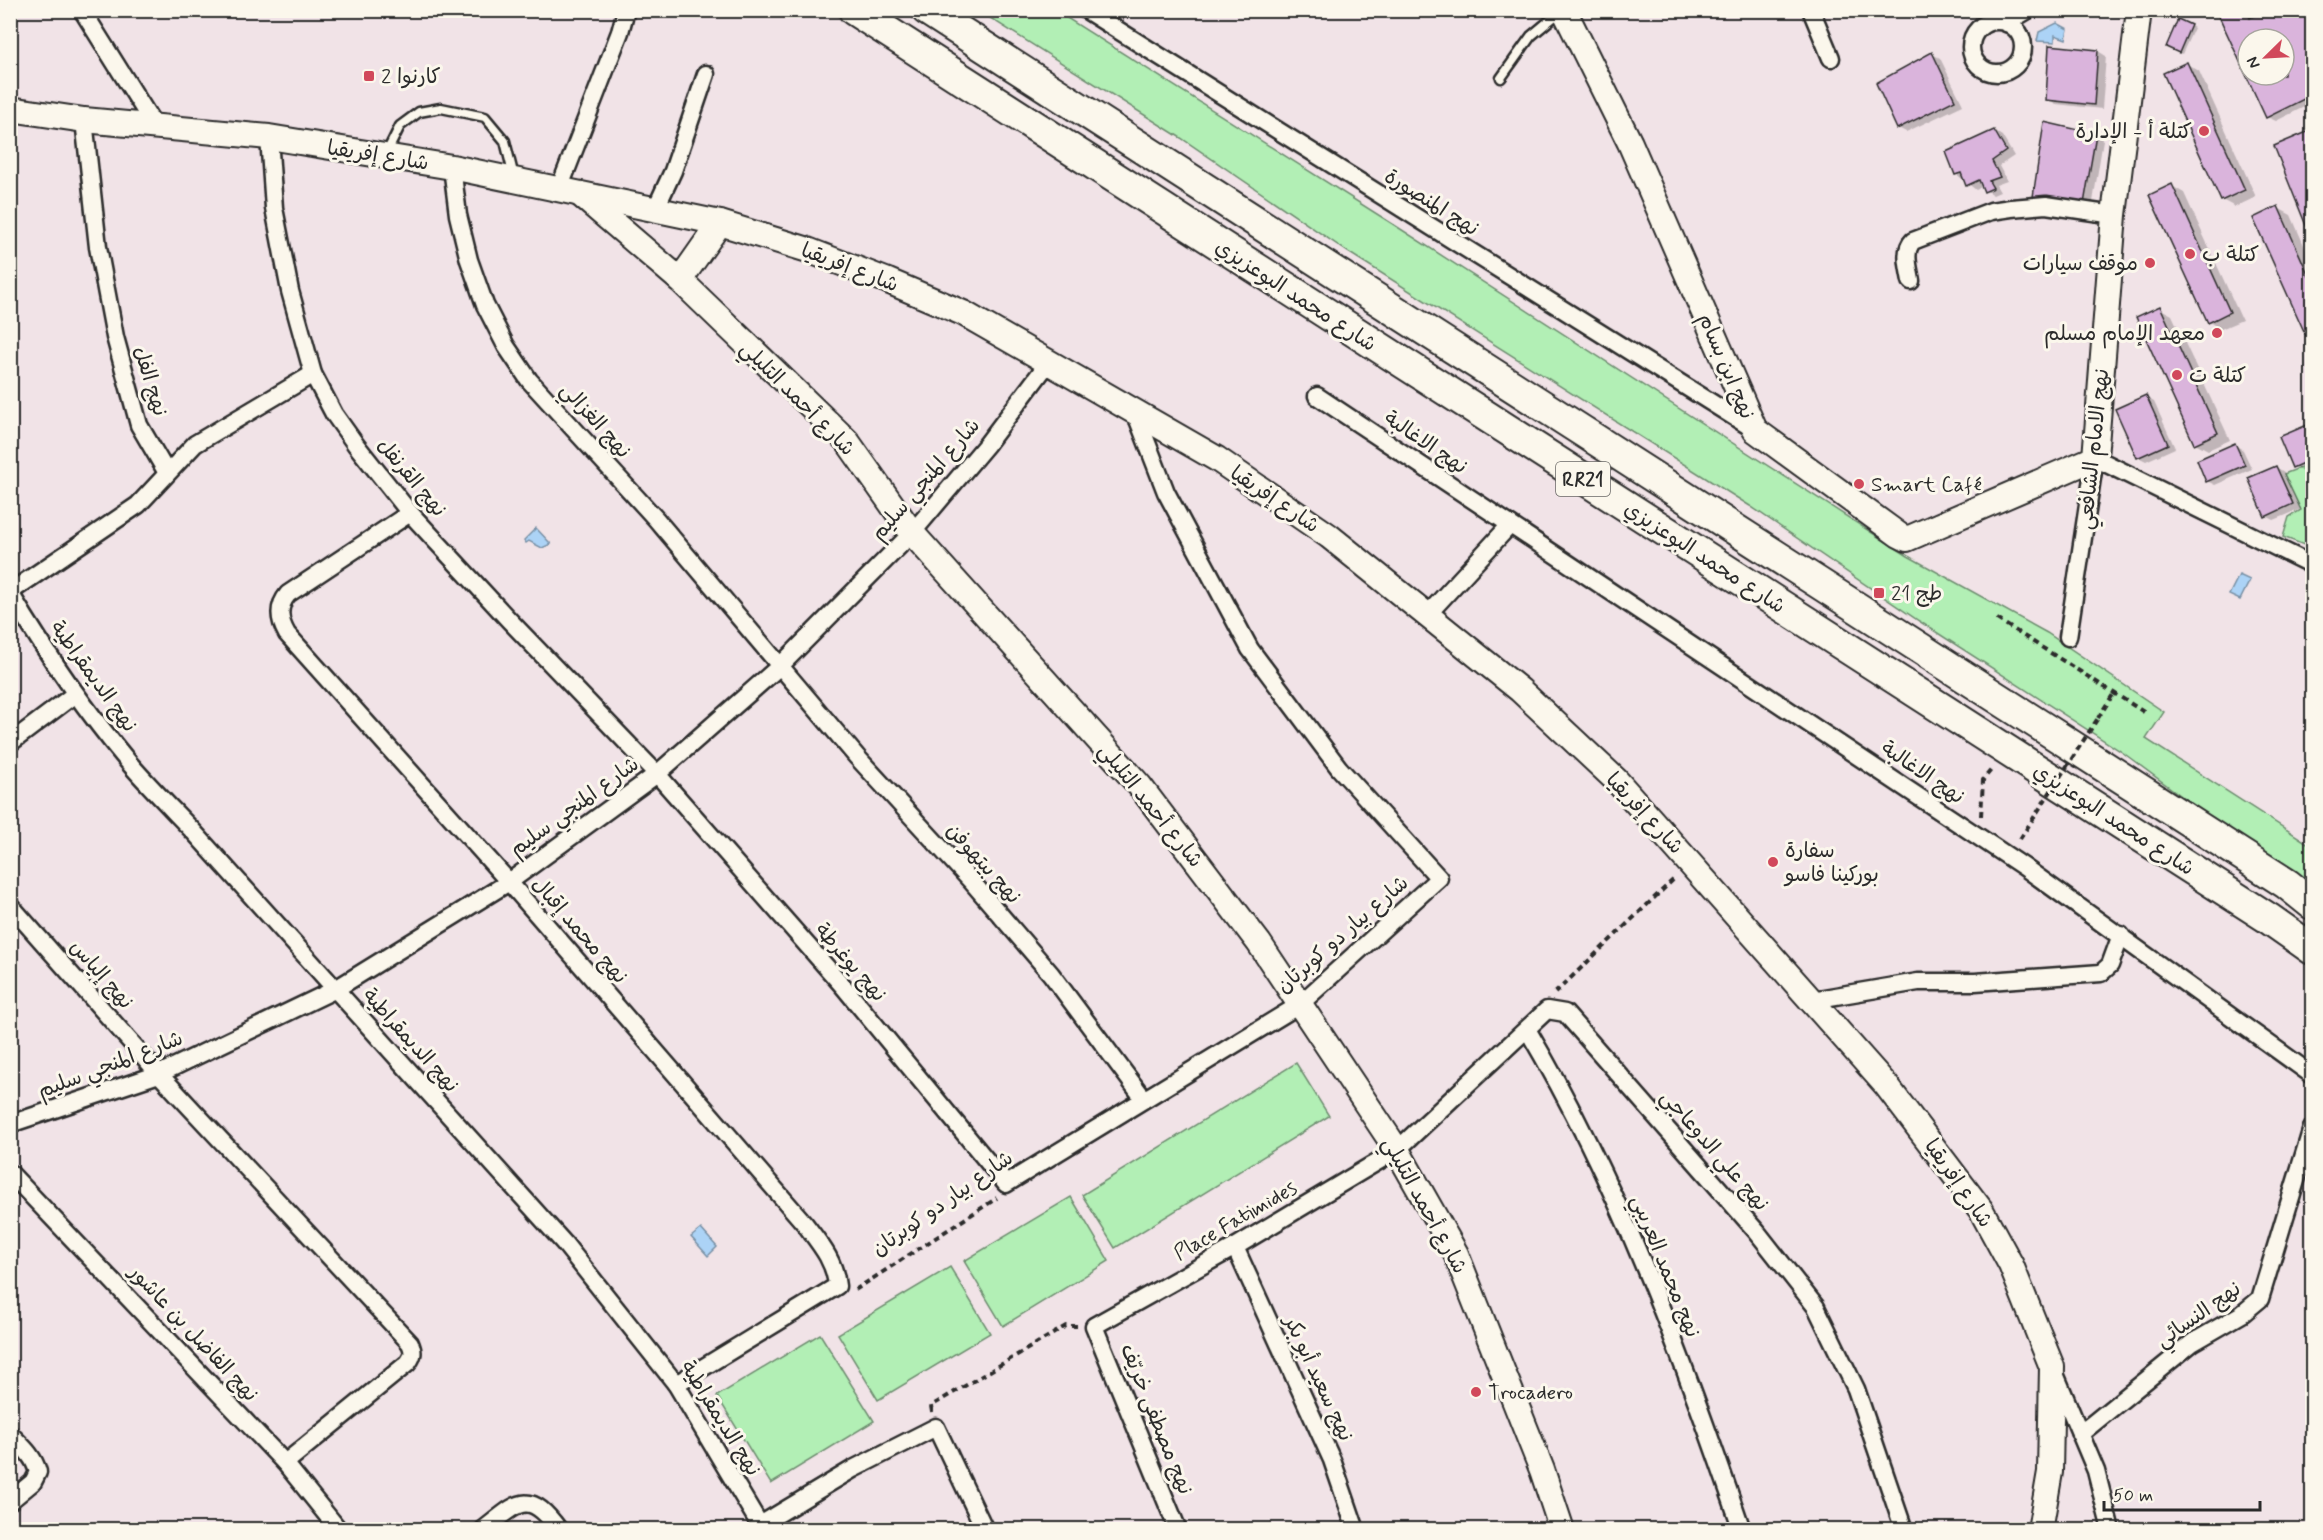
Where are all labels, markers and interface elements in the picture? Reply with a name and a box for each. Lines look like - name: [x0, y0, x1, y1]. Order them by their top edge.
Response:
- north arrow: [2236, 27, 2296, 87]
- text: N: [2242, 53, 2265, 72]
- place label: كارنوا 2: [381, 63, 441, 91]
- marker: كارنوا 2: [362, 69, 376, 83]
- place label: كتلة أ - الإدارة: [2076, 118, 2192, 146]
- marker: كتلة أ - الإدارة: [2197, 124, 2211, 138]
- street label: شارع إفريقيا: [325, 134, 431, 178]
- street label: نهج المنصورة: [1379, 163, 1484, 243]
- street label: شارع محمد البوعزيزي: [1209, 233, 1381, 358]
- street label: شارع إفريقيا: [797, 237, 902, 299]
- place label: كتلة ب: [2202, 241, 2259, 269]
- marker: كتلة ب: [2183, 247, 2197, 261]
- place label: موقف سيارات: [2023, 250, 2138, 278]
- marker: موقف سيارات: [2143, 256, 2157, 270]
- street label: نهج ابن بسام: [1690, 309, 1761, 424]
- place label: معهد الإمام مسلم: [2044, 320, 2205, 349]
- marker: معهد الإمام مسلم: [2210, 326, 2224, 340]
- street label: شارع أحمد التليلي: [731, 335, 861, 465]
- street label: نهج الفل: [126, 343, 174, 420]
- place label: كتلة ت: [2189, 362, 2246, 390]
- street label: نهج الامام الشافعي: [2072, 367, 2120, 531]
- marker: كتلة ت: [2170, 368, 2184, 382]
- street label: نهج الغزالي: [551, 377, 637, 467]
- street label: نهج الاغالبة: [1378, 405, 1473, 481]
- street label: شارع المنجي سليم: [865, 413, 990, 549]
- street label: نهج القرنفل: [370, 432, 452, 523]
- street label: شارع إفريقيا: [1224, 460, 1325, 540]
- road number: RR21: [1556, 462, 1610, 496]
- place label: Smart Café: [1871, 471, 1982, 499]
- marker: Smart Café: [1852, 477, 1866, 491]
- street label: شارع محمد البوعزيزي: [1618, 495, 1790, 620]
- place label: طج 21: [1891, 580, 1942, 608]
- marker: طج 21: [1872, 586, 1886, 600]
- street label: نهج الديمقراطية: [43, 615, 143, 738]
- street label: نهج الاغالبة: [1875, 735, 1970, 811]
- street label: شارع أحمد التليلي: [1088, 738, 1209, 876]
- street label: شارع المنجي سليم: [504, 750, 647, 866]
- street label: شارع محمد البوعزيزي: [2027, 757, 2199, 882]
- street label: شارع إفريقيا: [1599, 767, 1689, 861]
- street label: نهج بيتهوفن: [939, 817, 1027, 910]
- place label: سفارة بوركينا فاسو: [1783, 837, 1879, 889]
- marker: سفارة بوركينا فاسو: [1766, 855, 1780, 869]
- street label: شارع بيار دو كوبرتان: [1271, 870, 1415, 1000]
- street label: نهج محمد إقبال: [525, 871, 634, 990]
- street label: نهج يوغرطة: [808, 917, 892, 1008]
- street label: نهج إلياس: [63, 934, 139, 1015]
- street label: نهج الديمقراطية: [356, 982, 465, 1099]
- street label: شارع المنجي سليم: [34, 1024, 188, 1109]
- street label: نهج علي الدوعاجي: [1651, 1084, 1775, 1220]
- street label: شارع أحمد التليلي: [1371, 1132, 1473, 1281]
- street label: شارع إفريقيا: [1917, 1134, 1999, 1234]
- street label: شارع بيار دو كوبرتان: [866, 1145, 1019, 1263]
- street label: Place Fatimides: [1169, 1174, 1302, 1268]
- street label: نهج محمد العريبي: [1620, 1191, 1706, 1343]
- street label: نهج الفاضل بن عاشور: [121, 1258, 264, 1408]
- street label: نهج النسائي: [2150, 1275, 2249, 1358]
- street label: نهج سعيد أبو بكر: [1276, 1309, 1359, 1446]
- street label: نهج مصطفى خريّف: [1113, 1340, 1199, 1499]
- street label: نهج الديمقراطية: [673, 1355, 767, 1482]
- place label: Trocadero: [1488, 1379, 1573, 1407]
- marker: Trocadero: [1469, 1385, 1483, 1399]
- scale bar: [2104, 1474, 2260, 1512]
- text: 50 m: [2113, 1484, 2153, 1508]

